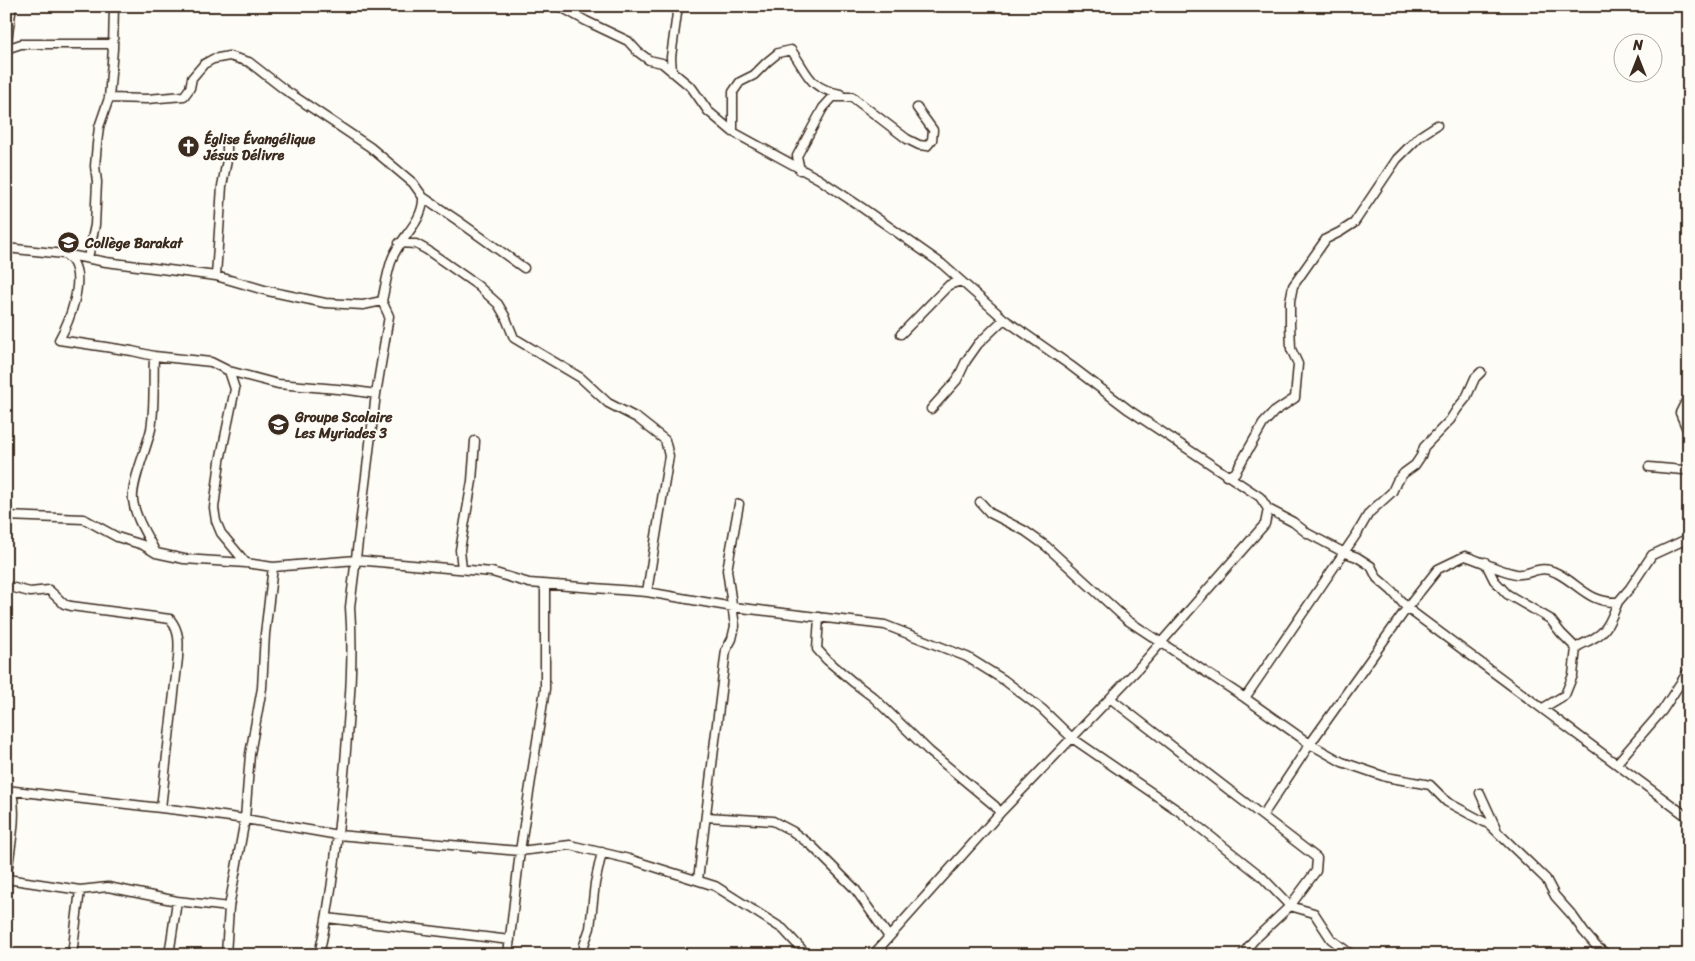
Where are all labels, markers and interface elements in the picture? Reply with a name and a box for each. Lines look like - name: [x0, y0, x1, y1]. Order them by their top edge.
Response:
- north arrow: [1612, 32, 1662, 82]
- text: N: [1632, 33, 1643, 58]
- place label: Église Évangélique Jésus Délivre: [203, 127, 316, 168]
- church icon: Église Évangélique Jésus Délivre: [176, 135, 200, 159]
- school or university icon: Collège Barakat: [57, 231, 81, 255]
- place label: Collège Barakat: [84, 231, 184, 256]
- place label: Groupe Scolaire Les Myriades 3: [294, 405, 393, 446]
- school or university icon: Groupe Scolaire Les Myriades 3: [267, 413, 291, 437]

